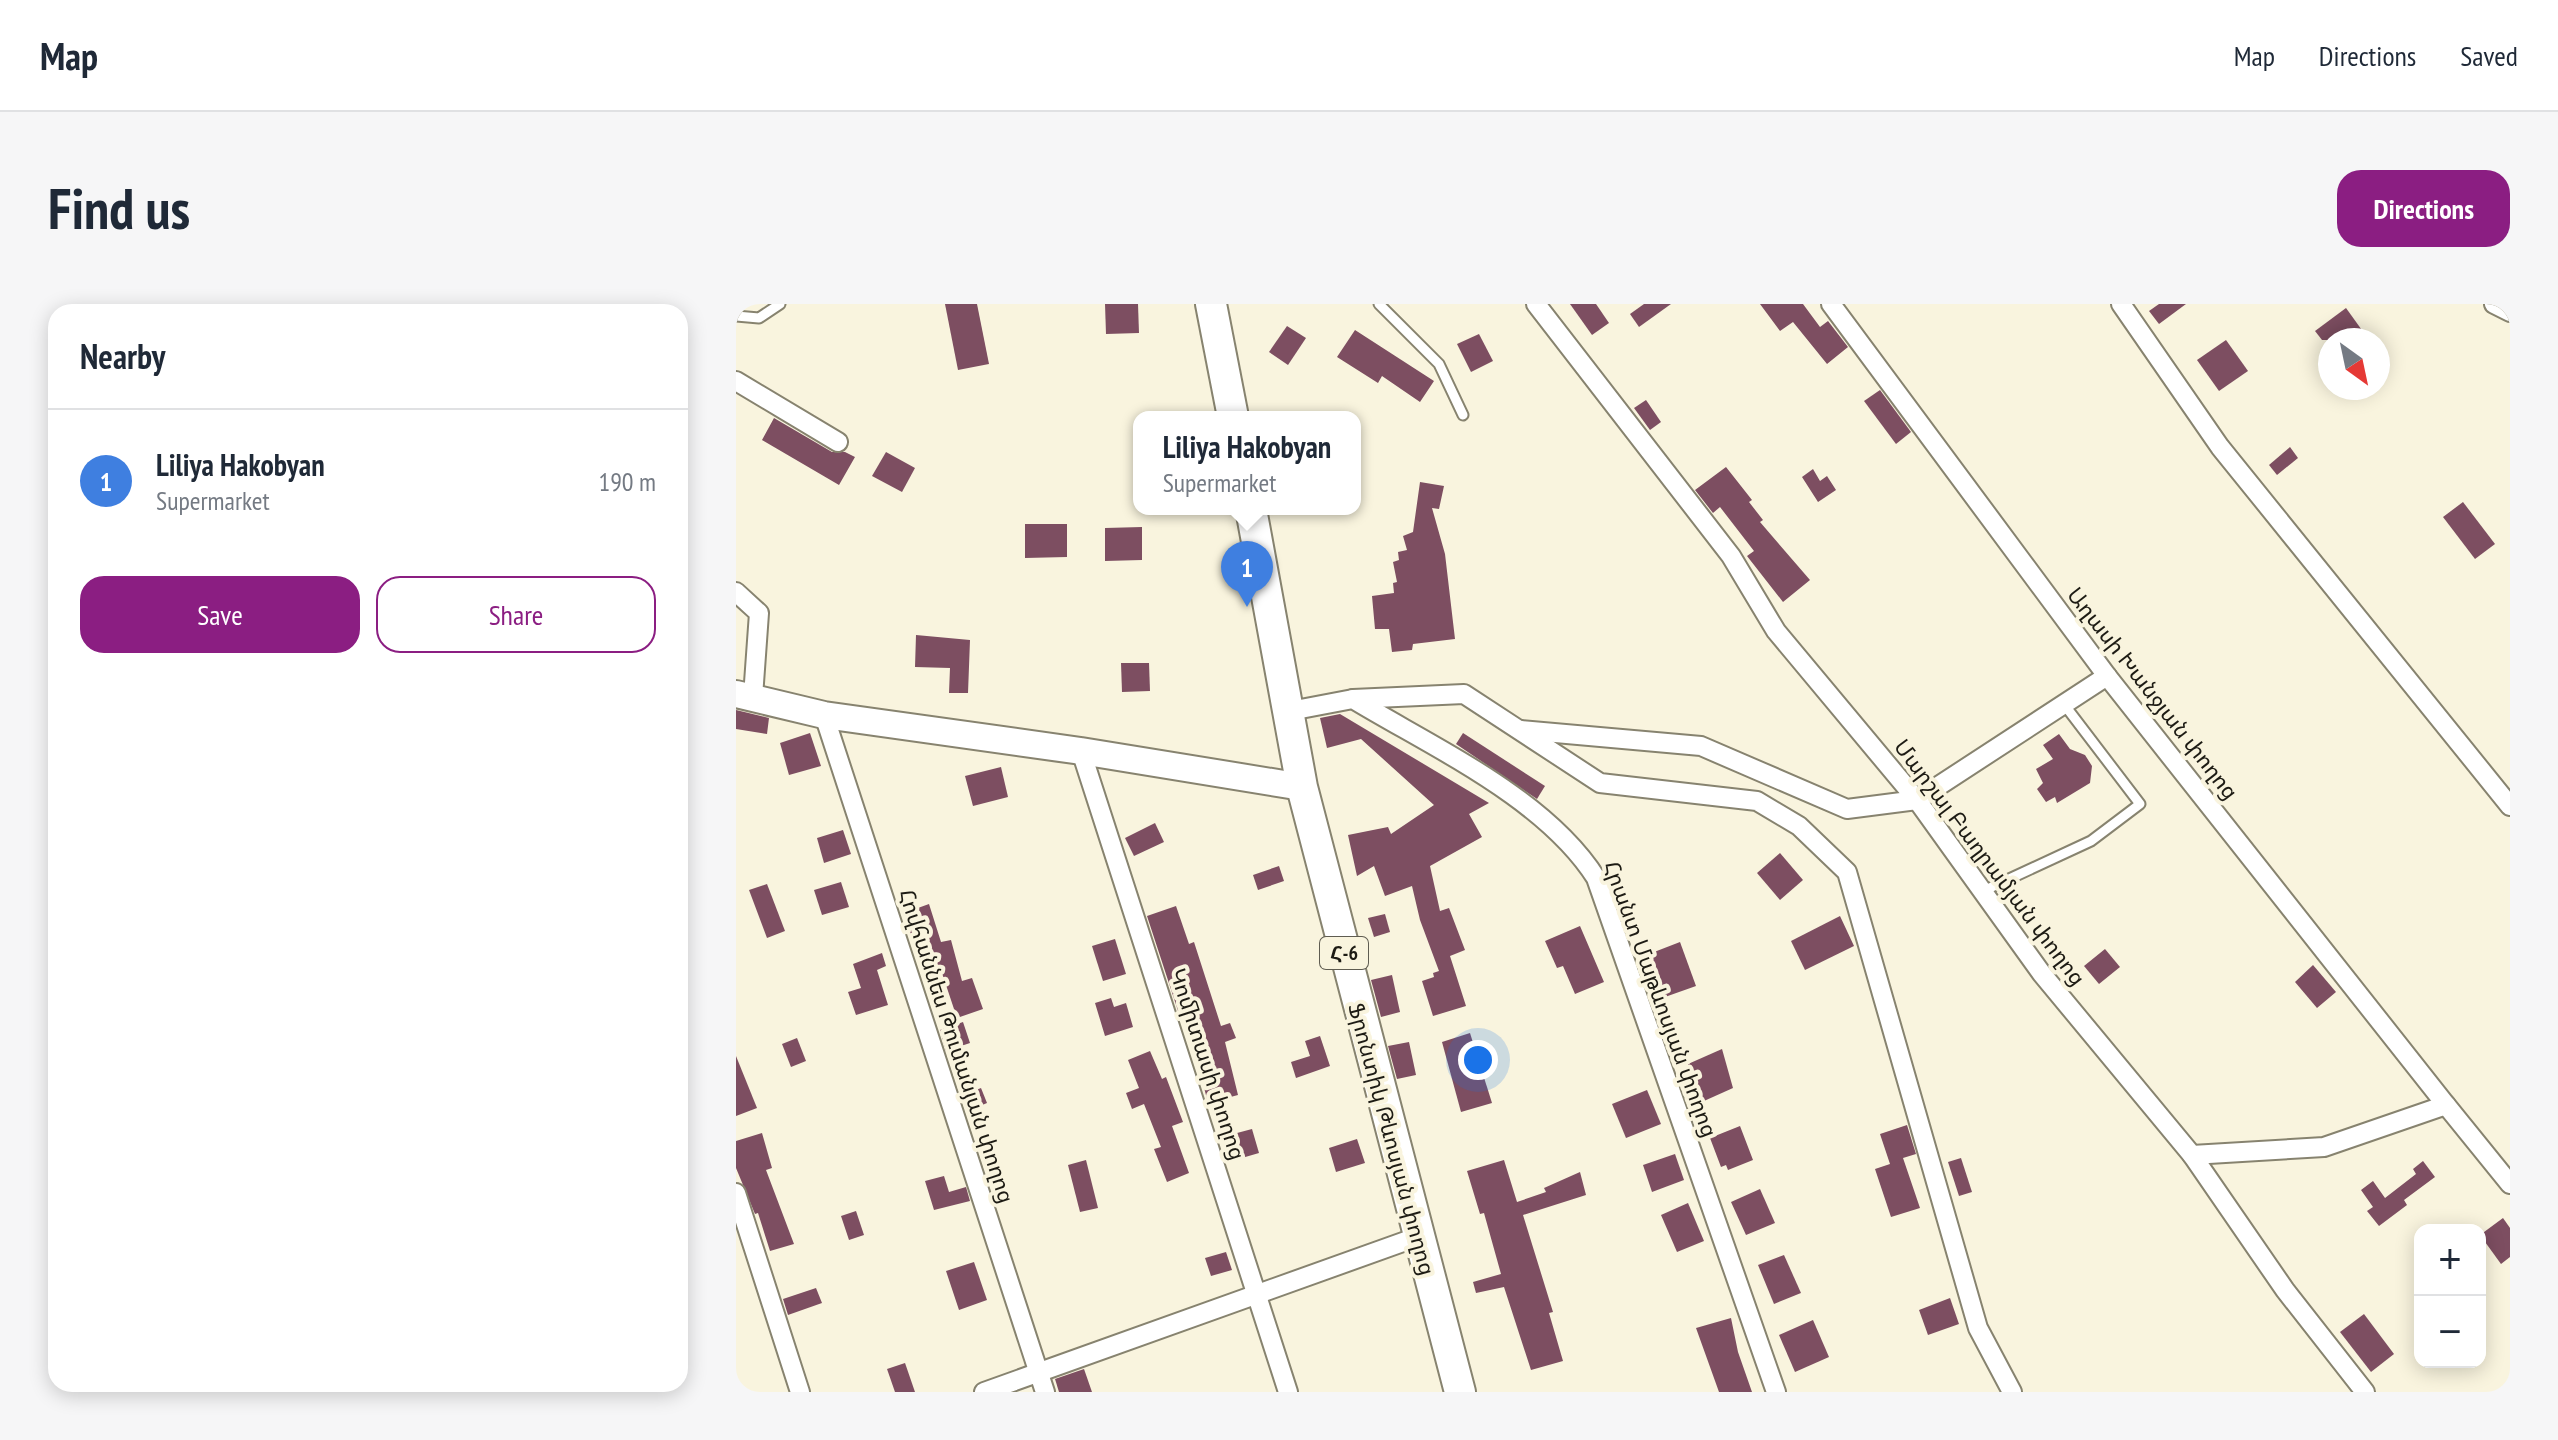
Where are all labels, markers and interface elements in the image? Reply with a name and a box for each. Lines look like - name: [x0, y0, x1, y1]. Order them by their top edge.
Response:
- text: Map: [40, 31, 98, 80]
- text: Map: [2234, 37, 2275, 74]
- text: Directions: [2319, 37, 2416, 74]
- text: Saved: [2460, 37, 2518, 74]
- button: Directions: [2337, 170, 2510, 247]
- text: Find us: [48, 172, 190, 244]
- north arrow: [2318, 328, 2390, 400]
- text: Nearby: [80, 334, 165, 378]
- popup: [1133, 411, 1361, 515]
- text: Liliya Hakobyan: [1163, 427, 1331, 466]
- text: Liliya Hakobyan: [156, 445, 325, 484]
- text: 1: [100, 465, 112, 498]
- text: 190 m: [598, 465, 656, 498]
- text: Supermarket: [1163, 466, 1276, 499]
- text: Supermarket: [156, 484, 270, 517]
- pin: 1: [1221, 541, 1273, 607]
- button: Save: [80, 576, 360, 653]
- button: Share: [376, 576, 656, 653]
- street label: Աղասի Խանջյան փողոց: [2061, 581, 2245, 805]
- street label: Մարշալ Բաղրամյան փողոց: [1888, 733, 2092, 991]
- street label: Հրանտ Մաթևոսյան փողոց: [1598, 857, 1724, 1141]
- street label: Հովհաննես Թումանյան փողոց: [893, 885, 1021, 1207]
- road number: Հ-6: [1320, 937, 1368, 969]
- street label: Կոմիտասի փողոց: [1164, 965, 1252, 1163]
- street label: Ֆրոնտիկ Թևոսյան փողոց: [1342, 1000, 1442, 1278]
- your location: [1458, 1040, 1498, 1080]
- map controls: [2414, 1224, 2486, 1368]
- button: +: [2414, 1224, 2486, 1296]
- button: −: [2414, 1296, 2486, 1368]

